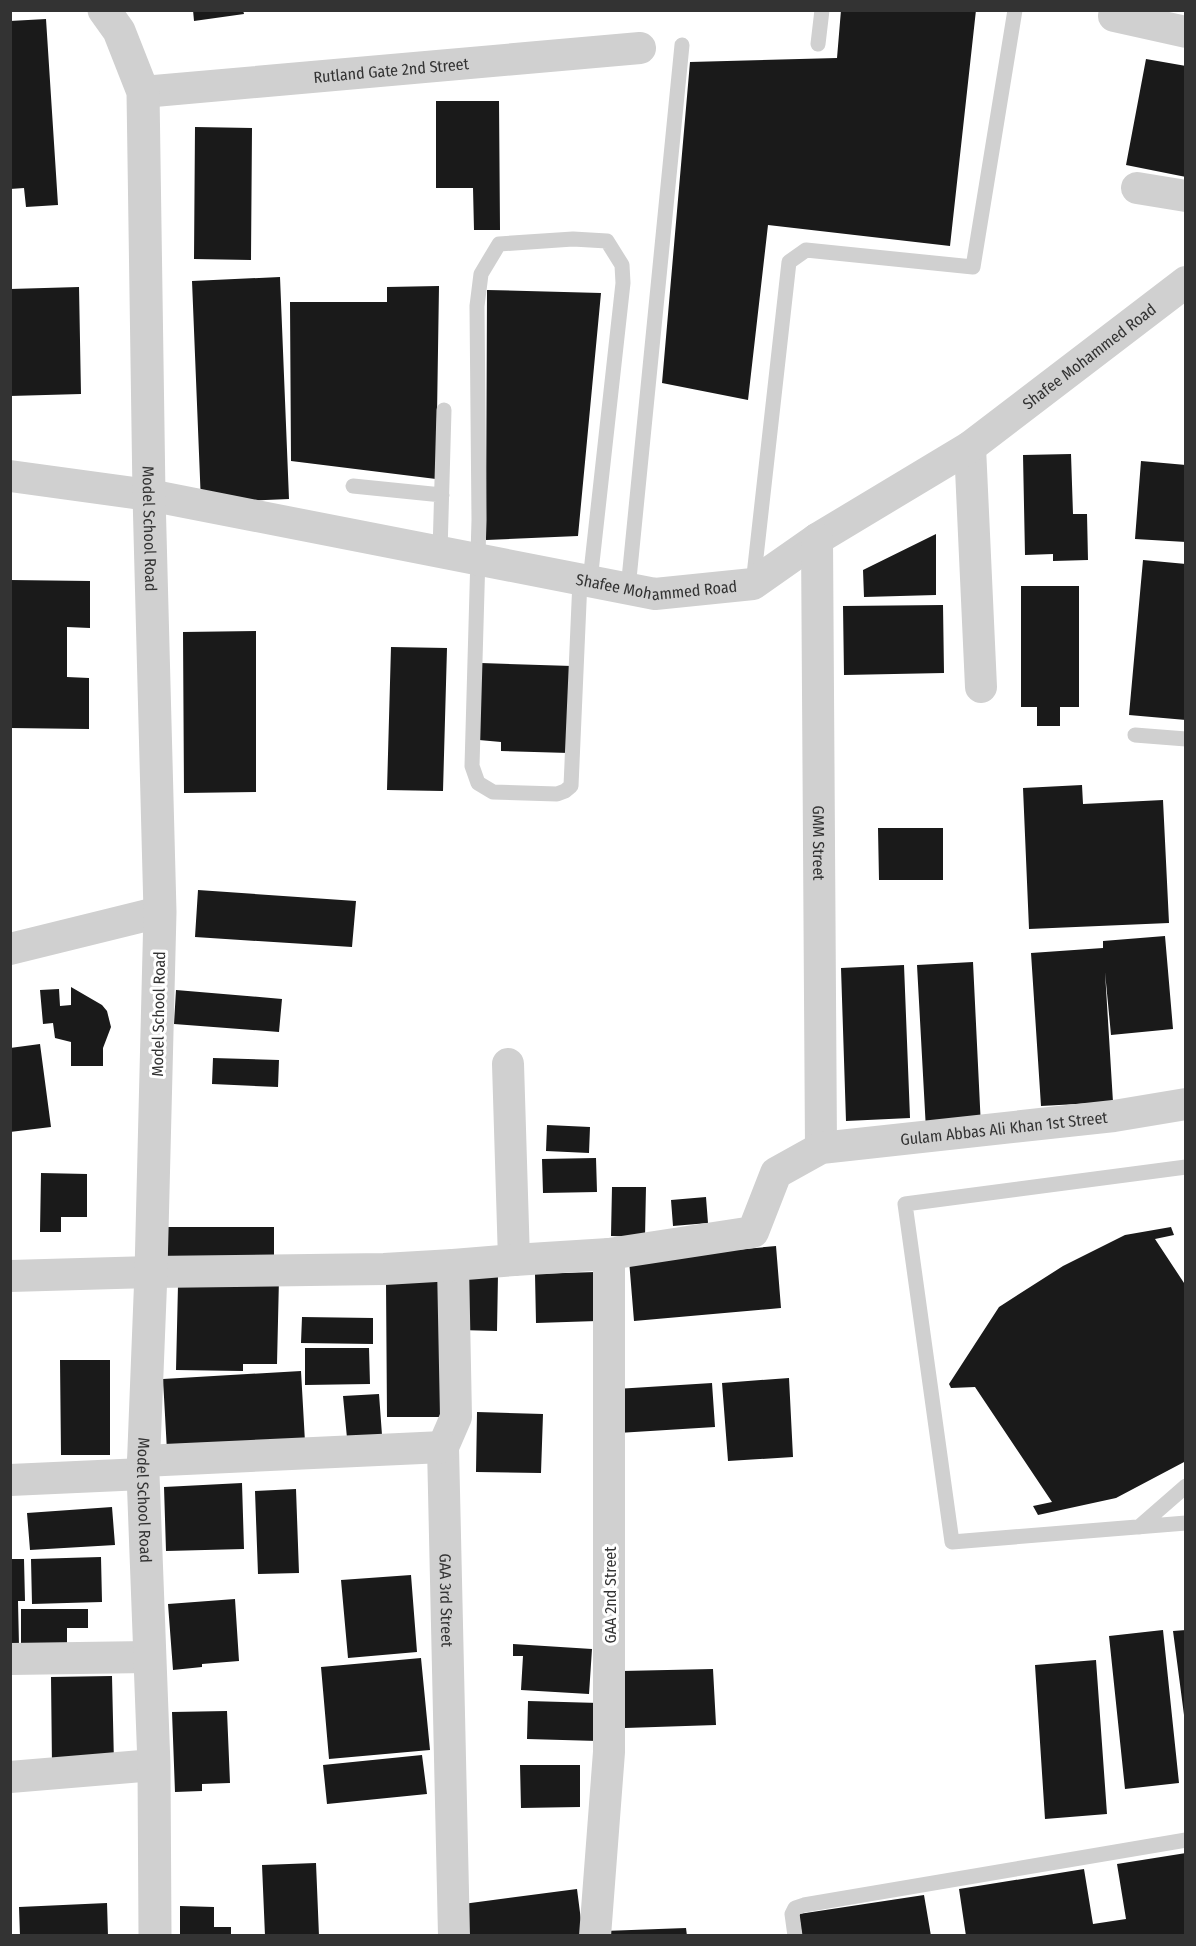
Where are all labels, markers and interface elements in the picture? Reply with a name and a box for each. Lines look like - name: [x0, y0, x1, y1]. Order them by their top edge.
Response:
- street label: Rutland Gate 2nd Street: [313, 54, 470, 87]
- street label: Shafee Mohammed Road: [1019, 300, 1160, 413]
- street label: Model School Road: [139, 466, 161, 592]
- street label: Shafee Mohammed Road: [574, 570, 738, 604]
- street label: GMM Street: [809, 805, 828, 881]
- street label: Model School Road: [148, 951, 169, 1077]
- street label: Gulam Abbas Ali Khan 1st Street: [899, 1108, 1109, 1149]
- street label: Model School Road: [133, 1437, 155, 1563]
- street label: GAA 2nd Street: [601, 1546, 620, 1643]
- street label: GAA 3rd Street: [435, 1553, 457, 1648]

